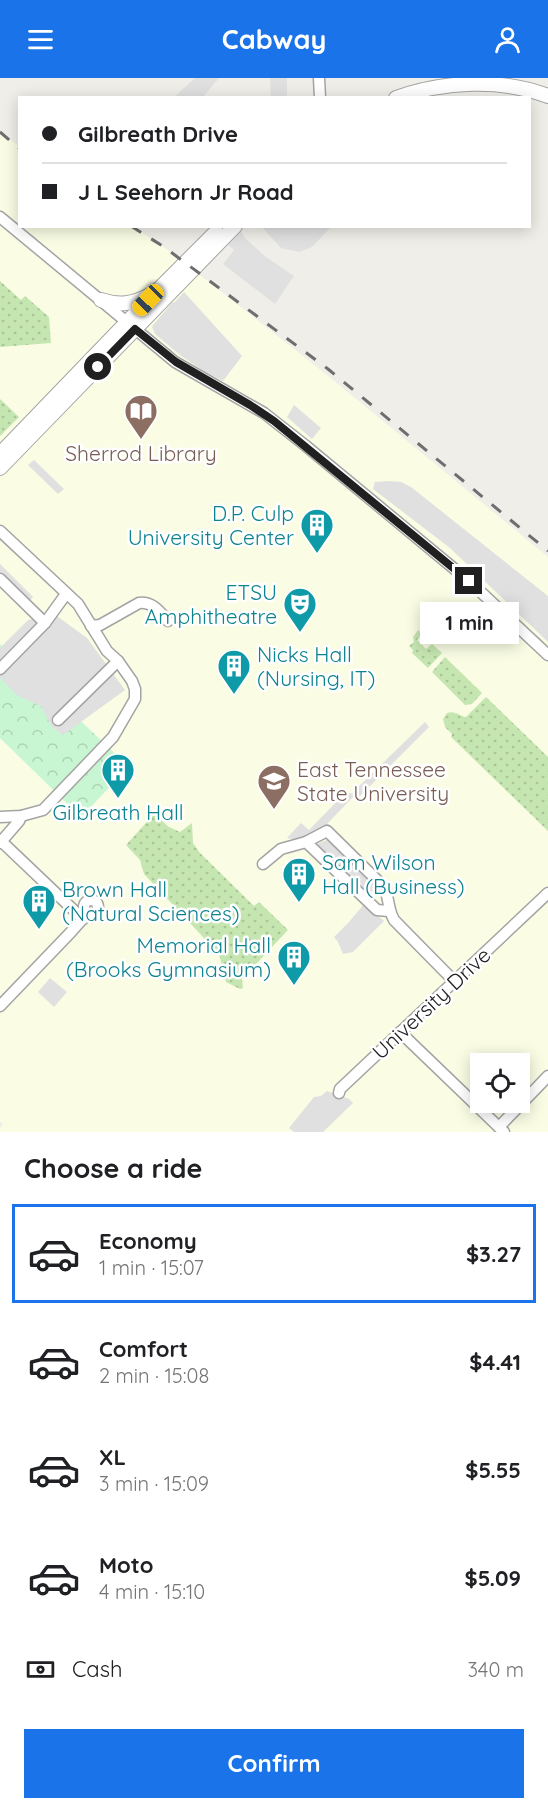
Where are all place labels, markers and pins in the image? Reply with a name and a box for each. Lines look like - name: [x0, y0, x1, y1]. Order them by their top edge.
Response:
- library icon: Sherrod Library: [123, 393, 159, 440]
- place label: Sherrod Library: [65, 440, 217, 466]
- place label: D.P. Culp University Center: [128, 500, 294, 550]
- building icon: D.P. Culp University Center: [299, 507, 335, 554]
- place label: ETSU Amphitheatre: [145, 579, 277, 629]
- theatre icon: ETSU Amphitheatre: [282, 586, 318, 633]
- place label: Nicks Hall (Nursing, IT): [257, 641, 375, 691]
- building icon: Nicks Hall (Nursing, IT): [216, 648, 252, 695]
- building icon: Gilbreath Hall: [100, 752, 136, 799]
- place label: East Tennessee State University: [297, 756, 449, 806]
- school or university icon: East Tennessee State University: [256, 763, 292, 810]
- place label: Gilbreath Hall: [52, 799, 184, 825]
- place label: Sam Wilson Hall (Business): [322, 849, 465, 899]
- building icon: Sam Wilson Hall (Business): [281, 856, 317, 903]
- place label: Brown Hall (Natural Sciences): [62, 876, 240, 926]
- building icon: Brown Hall (Natural Sciences): [21, 883, 57, 930]
- place label: Memorial Hall (Brooks Gymnasium): [66, 932, 271, 982]
- building icon: Memorial Hall (Brooks Gymnasium): [276, 939, 312, 986]

